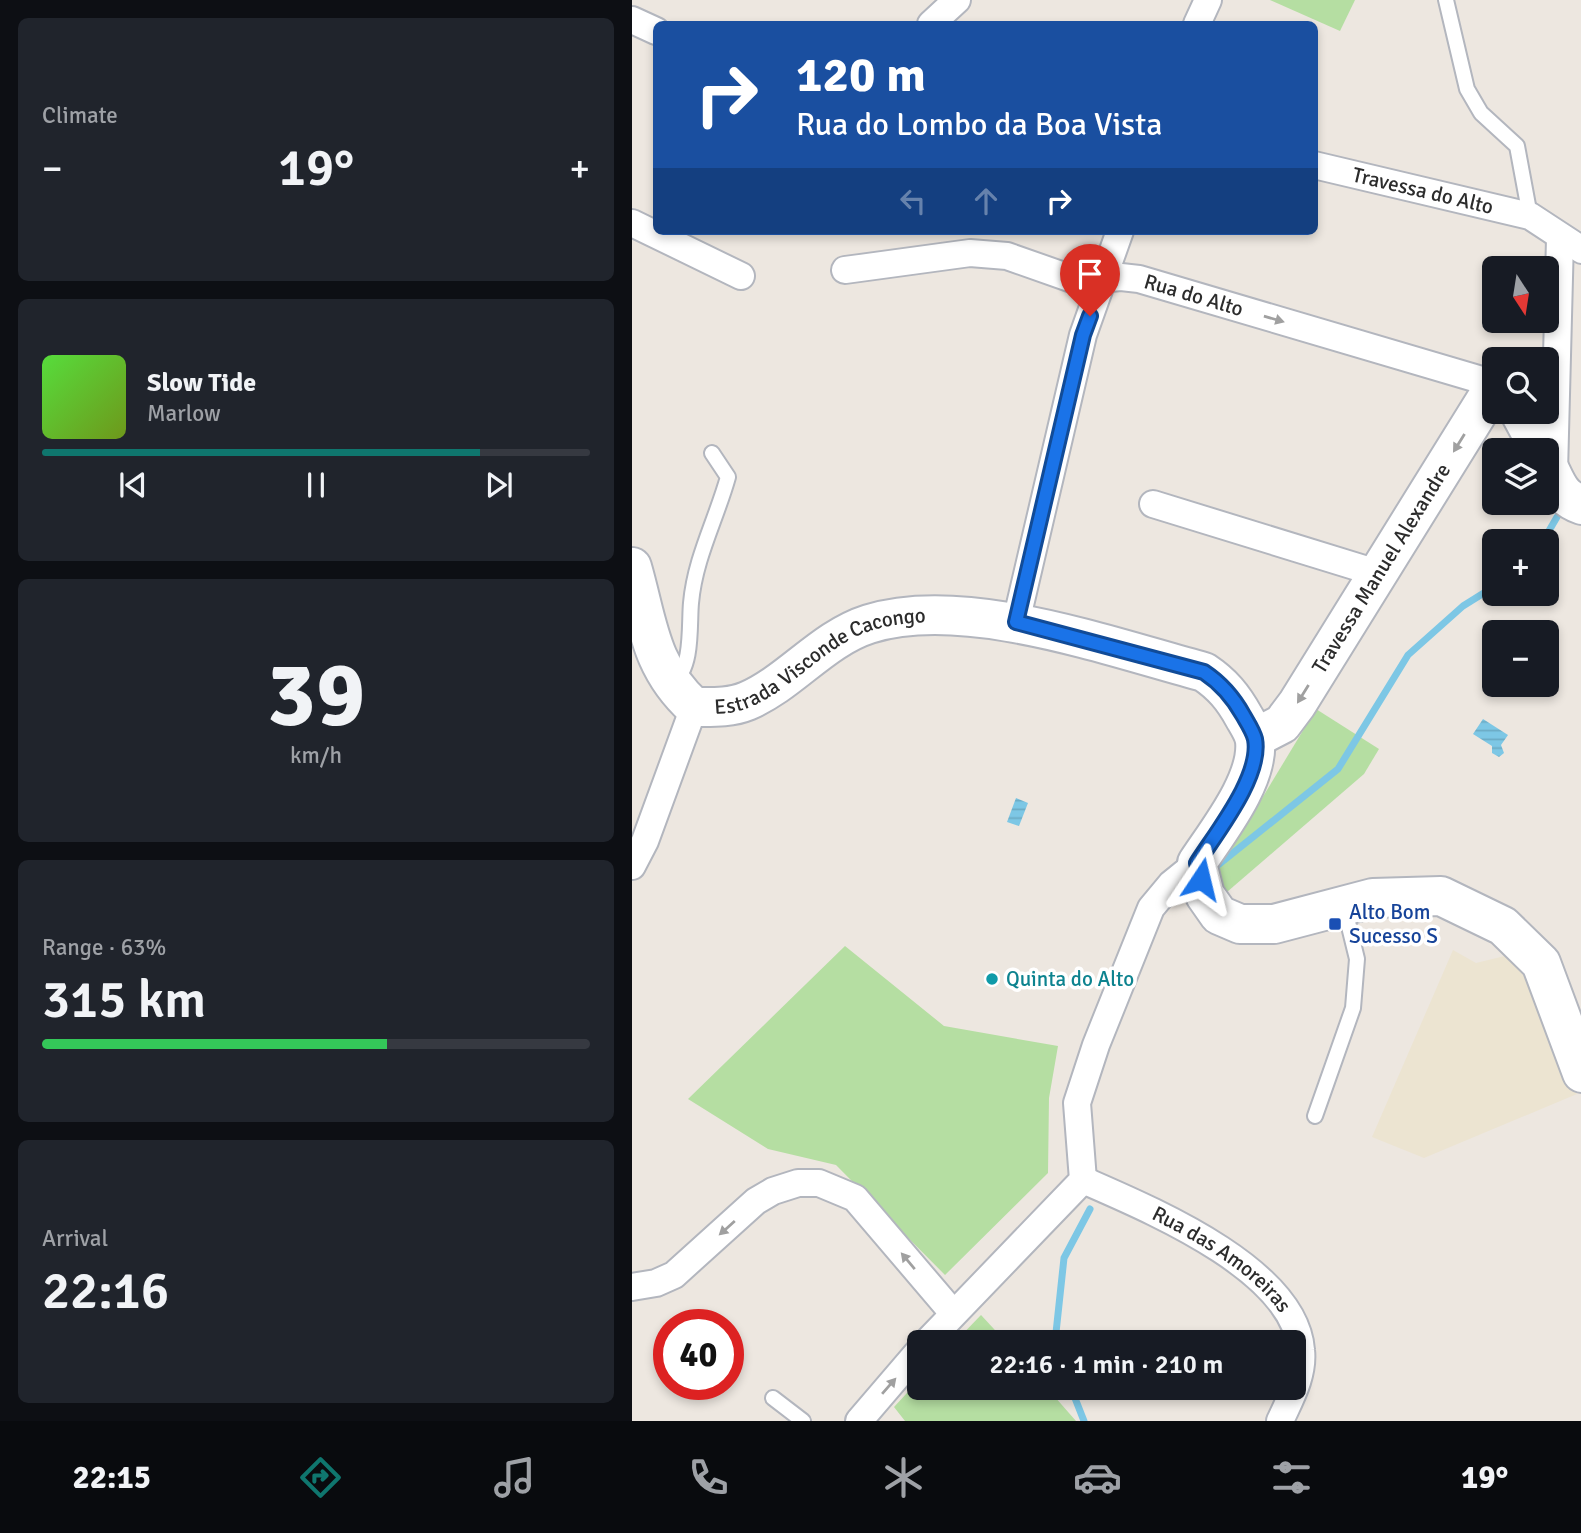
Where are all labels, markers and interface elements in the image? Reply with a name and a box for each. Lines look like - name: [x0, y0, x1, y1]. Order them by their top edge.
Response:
- text: 120 m: [796, 45, 926, 105]
- icon: right: [681, 49, 772, 140]
- text: Climate: [42, 101, 118, 130]
- text: Rua do Lombo da Boa Vista: [796, 105, 1162, 144]
- text: 19°: [278, 136, 354, 200]
- text: −: [42, 145, 63, 192]
- text: +: [569, 145, 590, 192]
- street label: Travessa do Alto: [1350, 162, 1496, 220]
- icon: left: [894, 182, 932, 220]
- icon: ahead: [967, 182, 1005, 220]
- icon: right: [1040, 182, 1078, 220]
- pin: [1060, 244, 1120, 316]
- icon: arrive: [1071, 255, 1109, 293]
- north arrow: [1482, 256, 1560, 332]
- map controls: [1482, 256, 1559, 697]
- street label: Rua do Alto: [1141, 268, 1247, 322]
- one-way arrow: [1264, 315, 1285, 325]
- button: search: [1482, 347, 1559, 424]
- text: Slow Tide: [147, 367, 256, 399]
- text: Marlow: [147, 399, 221, 428]
- one-way arrow: [1452, 433, 1465, 453]
- button: layers: [1482, 438, 1559, 515]
- street label: Travessa Manuel Alexandre: [1306, 459, 1456, 678]
- icon: previous: [114, 466, 152, 504]
- icon: pause: [297, 466, 335, 504]
- icon: next: [480, 466, 518, 504]
- button: +: [1482, 529, 1559, 606]
- street label: Estrada Visconde Cacongo: [713, 602, 926, 720]
- button: −: [1482, 620, 1559, 697]
- text: 39: [267, 639, 365, 752]
- one-way arrow: [1297, 684, 1310, 703]
- text: km/h: [290, 741, 342, 770]
- position arrow: [1164, 842, 1238, 916]
- place label: Alto Bom Sucesso S: [1349, 899, 1438, 949]
- marker: Alto Bom Sucesso S: [1327, 916, 1343, 932]
- text: Range · 63%: [42, 933, 166, 962]
- place label: Quinta do Alto: [1006, 966, 1134, 992]
- text: 315 km: [42, 968, 206, 1032]
- marker: Quinta do Alto: [984, 971, 1000, 987]
- street label: Rua das Amoreiras: [1148, 1200, 1297, 1317]
- one-way arrow: [719, 1219, 736, 1235]
- text: Arrival: [42, 1224, 108, 1253]
- one-way arrow: [901, 1252, 916, 1269]
- text: 22:16: [42, 1259, 169, 1323]
- speed limit sign: 40: [653, 1309, 744, 1400]
- text: 22:16 · 1 min · 210 m: [990, 1349, 1223, 1381]
- one-way arrow: [881, 1377, 897, 1395]
- icon: directions: [296, 1453, 345, 1502]
- icon: music: [490, 1453, 539, 1502]
- icon: phone: [684, 1453, 733, 1502]
- icon: climate: [879, 1453, 928, 1502]
- icon: car: [1073, 1453, 1122, 1502]
- icon: filters: [1267, 1453, 1316, 1502]
- text: 22:15: [73, 1458, 151, 1497]
- text: 19°: [1461, 1458, 1508, 1497]

